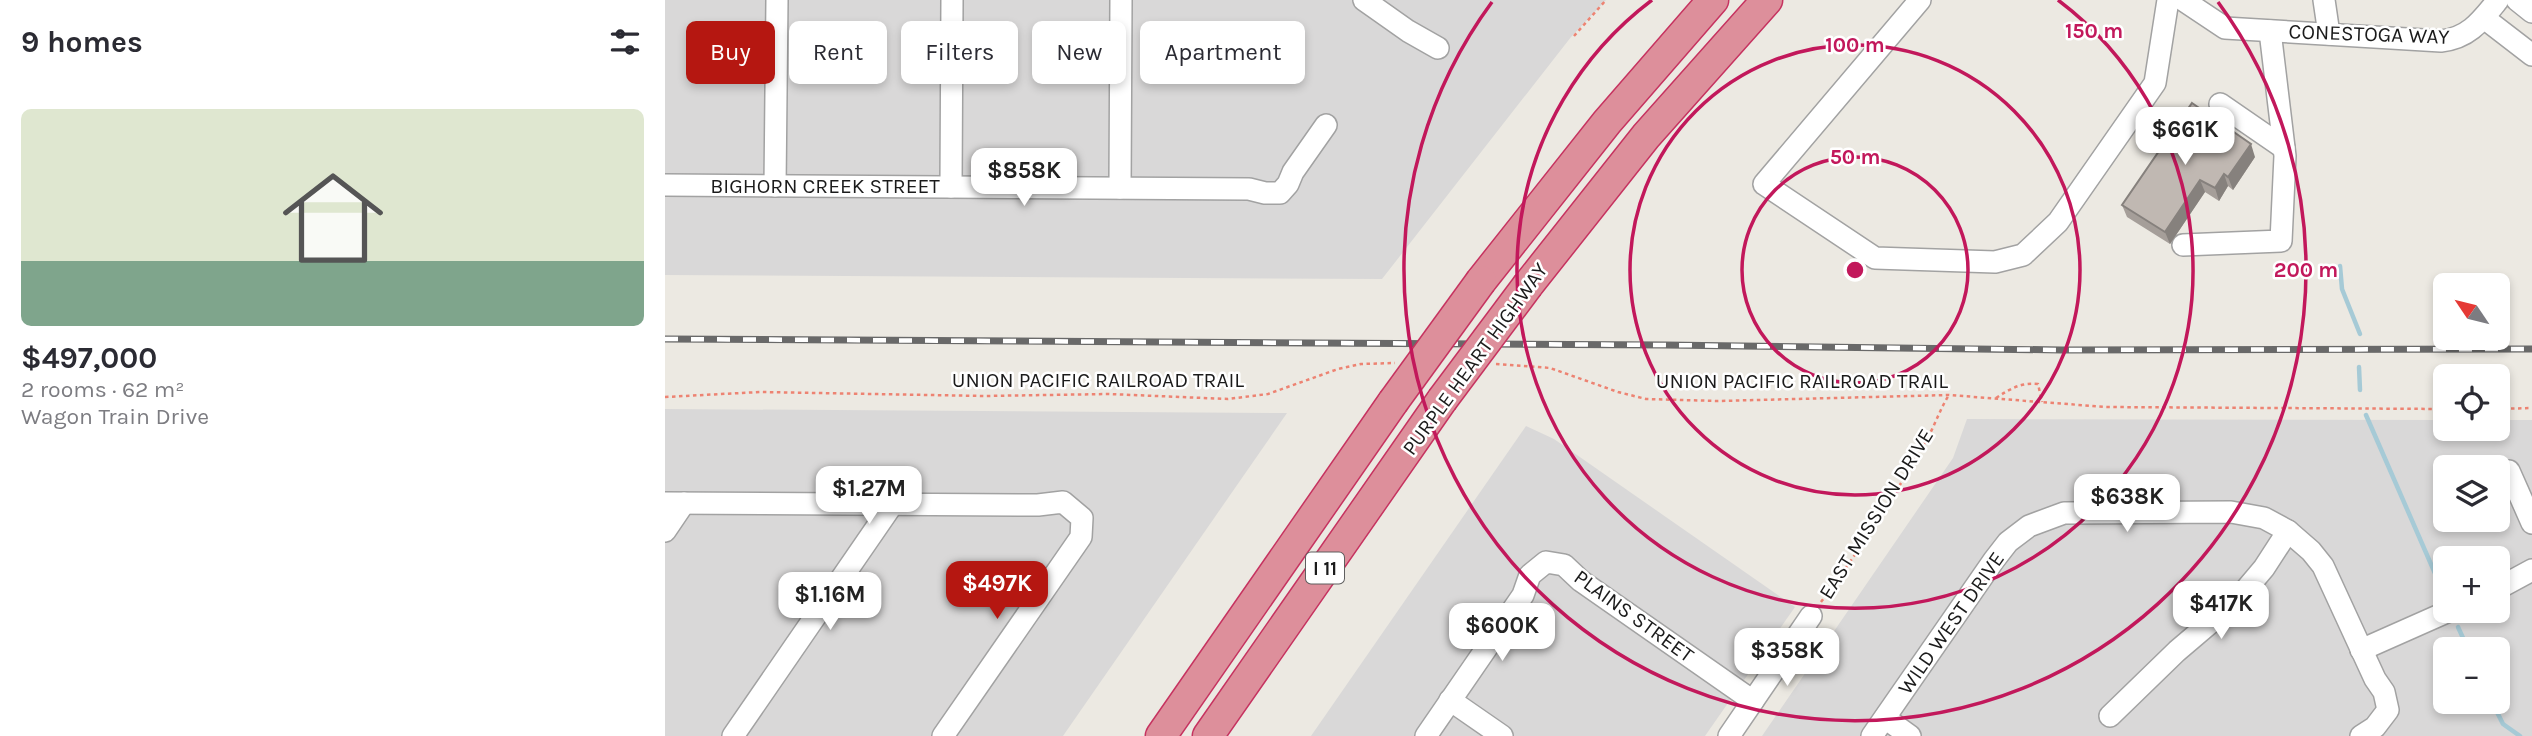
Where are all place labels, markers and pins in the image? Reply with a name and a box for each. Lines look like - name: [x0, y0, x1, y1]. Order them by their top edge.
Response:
- pin: $661K: [2136, 108, 2234, 167]
- pin: $858K: [975, 148, 1073, 208]
- centre of rings: [1843, 258, 1867, 282]
- pin: $1.27M: [812, 466, 926, 526]
- pin: $638K: [2078, 475, 2176, 534]
- pin: $497K: [948, 562, 1046, 621]
- pin: $1.16M: [773, 572, 887, 632]
- pin: $417K: [2172, 582, 2270, 641]
- pin: $600K: [1453, 604, 1551, 663]
- pin: $358K: [1738, 628, 1836, 688]

